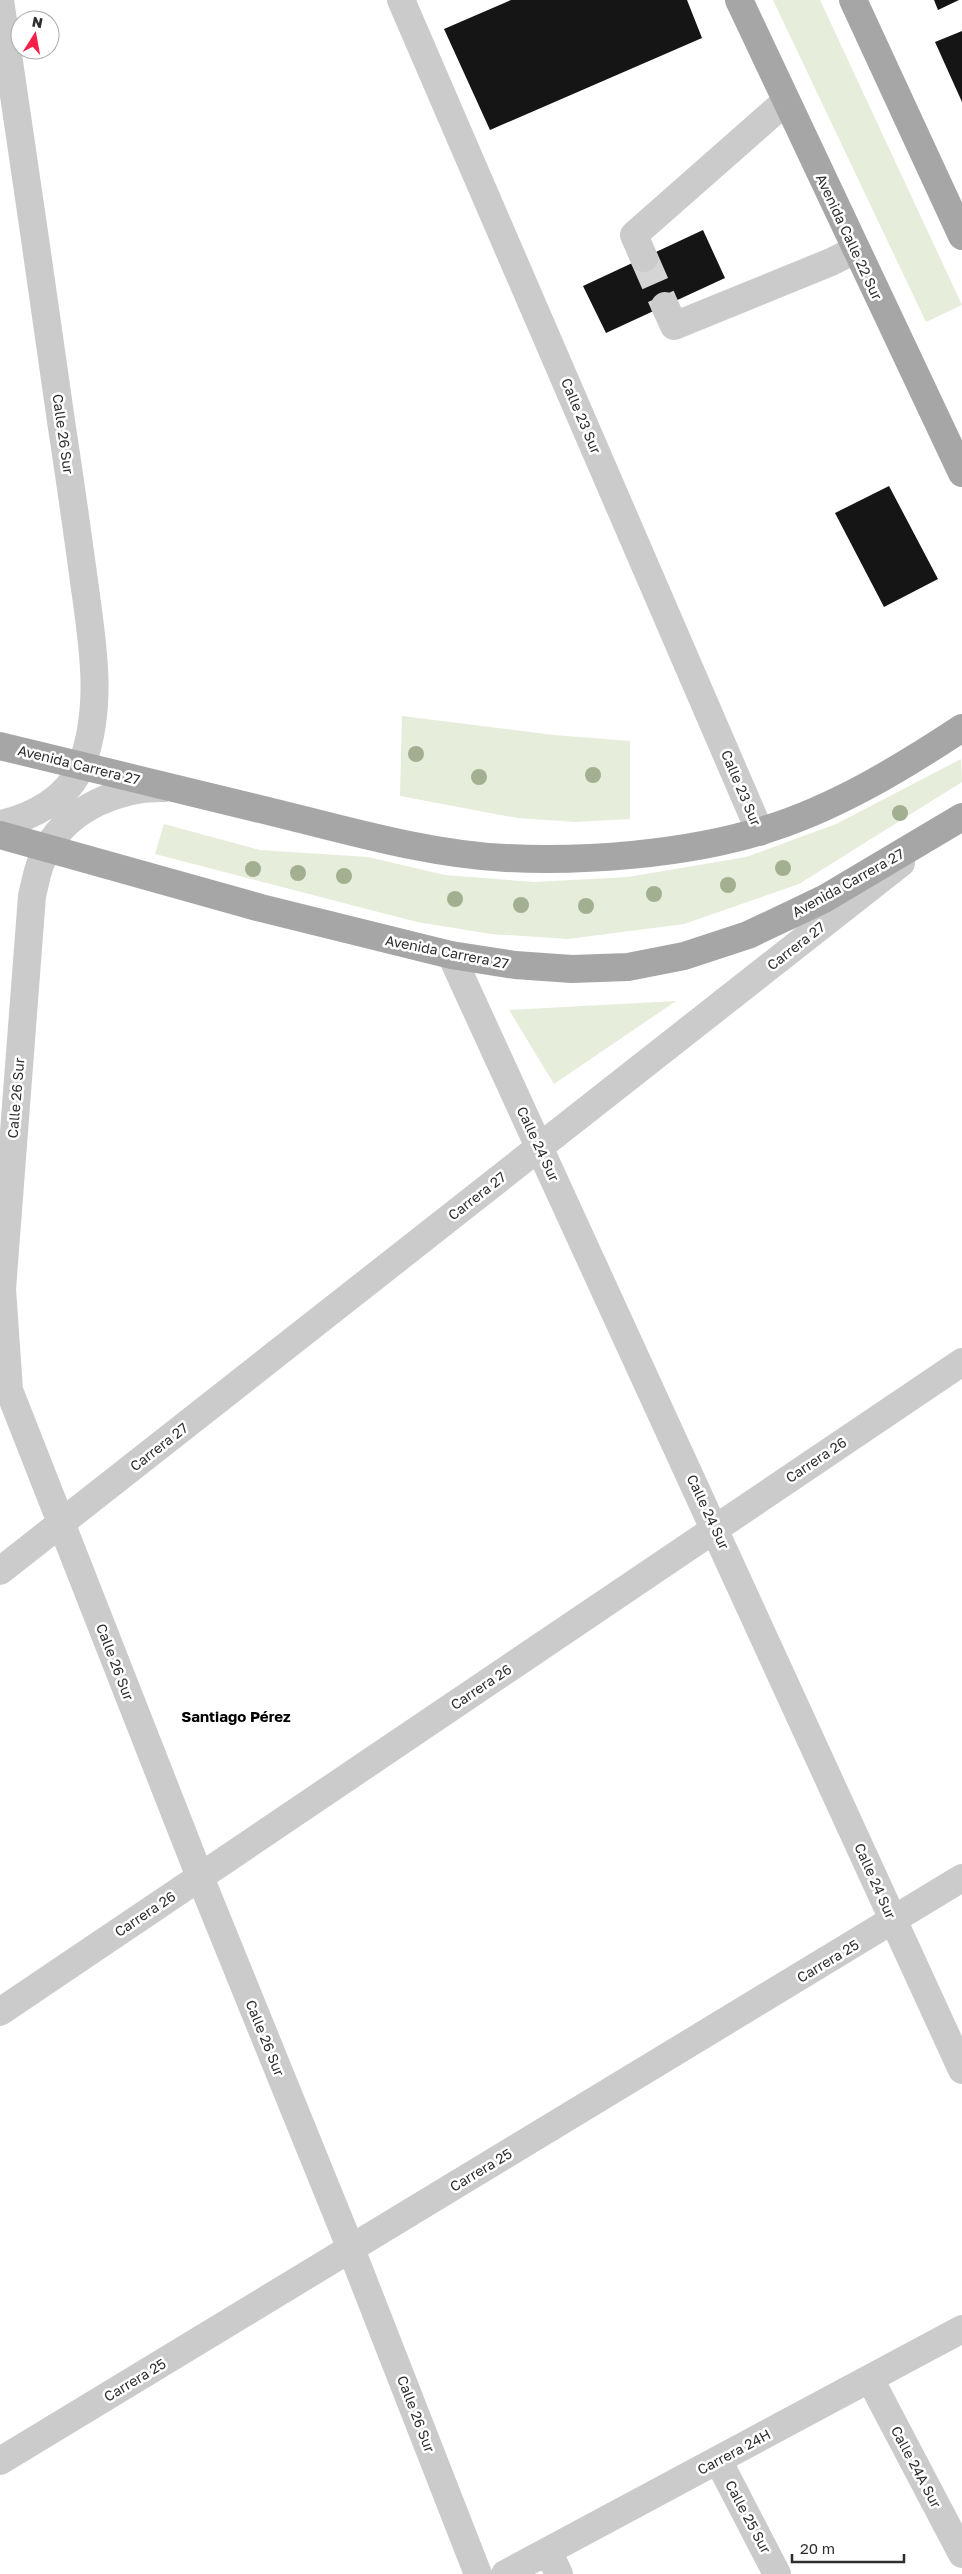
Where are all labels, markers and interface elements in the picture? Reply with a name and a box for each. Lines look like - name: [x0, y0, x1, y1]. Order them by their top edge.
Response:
- north arrow: [10, 10, 60, 60]
- text: N: [31, 12, 44, 31]
- street label: Avenida Calle 22 Sur: [813, 171, 886, 303]
- street label: Calle 23 Sur: [558, 375, 605, 457]
- street label: Calle 26 Sur: [49, 393, 78, 476]
- street label: Avenida Carrera 27: [16, 741, 142, 788]
- street label: Calle 23 Sur: [718, 747, 765, 829]
- street label: Avenida Carrera 27: [789, 845, 907, 920]
- street label: Carrera 27: [763, 918, 828, 973]
- street label: Avenida Carrera 27: [384, 931, 510, 972]
- street label: Calle 26 Sur: [4, 1056, 28, 1139]
- street label: Calle 24 Sur: [514, 1104, 563, 1185]
- street label: Carrera 27: [444, 1168, 509, 1223]
- street label: Carrera 27: [126, 1419, 191, 1474]
- street label: Carrera 26: [782, 1433, 849, 1486]
- street label: Calle 24 Sur: [684, 1472, 733, 1553]
- street label: Calle 26 Sur: [93, 1621, 138, 1703]
- street label: Carrera 26: [447, 1660, 514, 1713]
- district label: Santiago Pérez: [181, 1707, 291, 1725]
- street label: Calle 24 Sur: [851, 1840, 900, 1922]
- street label: Carrera 26: [111, 1887, 178, 1940]
- street label: Carrera 25: [794, 1935, 862, 1986]
- street label: Calle 26 Sur: [242, 1997, 289, 2079]
- street label: Carrera 25: [447, 2144, 515, 2195]
- street label: Carrera 25: [101, 2354, 169, 2405]
- street label: Calle 26 Sur: [394, 2373, 439, 2455]
- street label: Calle 24A Sur: [888, 2423, 945, 2511]
- street label: Carrera 24H: [694, 2425, 773, 2478]
- street label: Calle 25 Sur: [722, 2477, 775, 2557]
- scale bar: [792, 2532, 904, 2564]
- text: 20 m: [800, 2539, 835, 2557]

